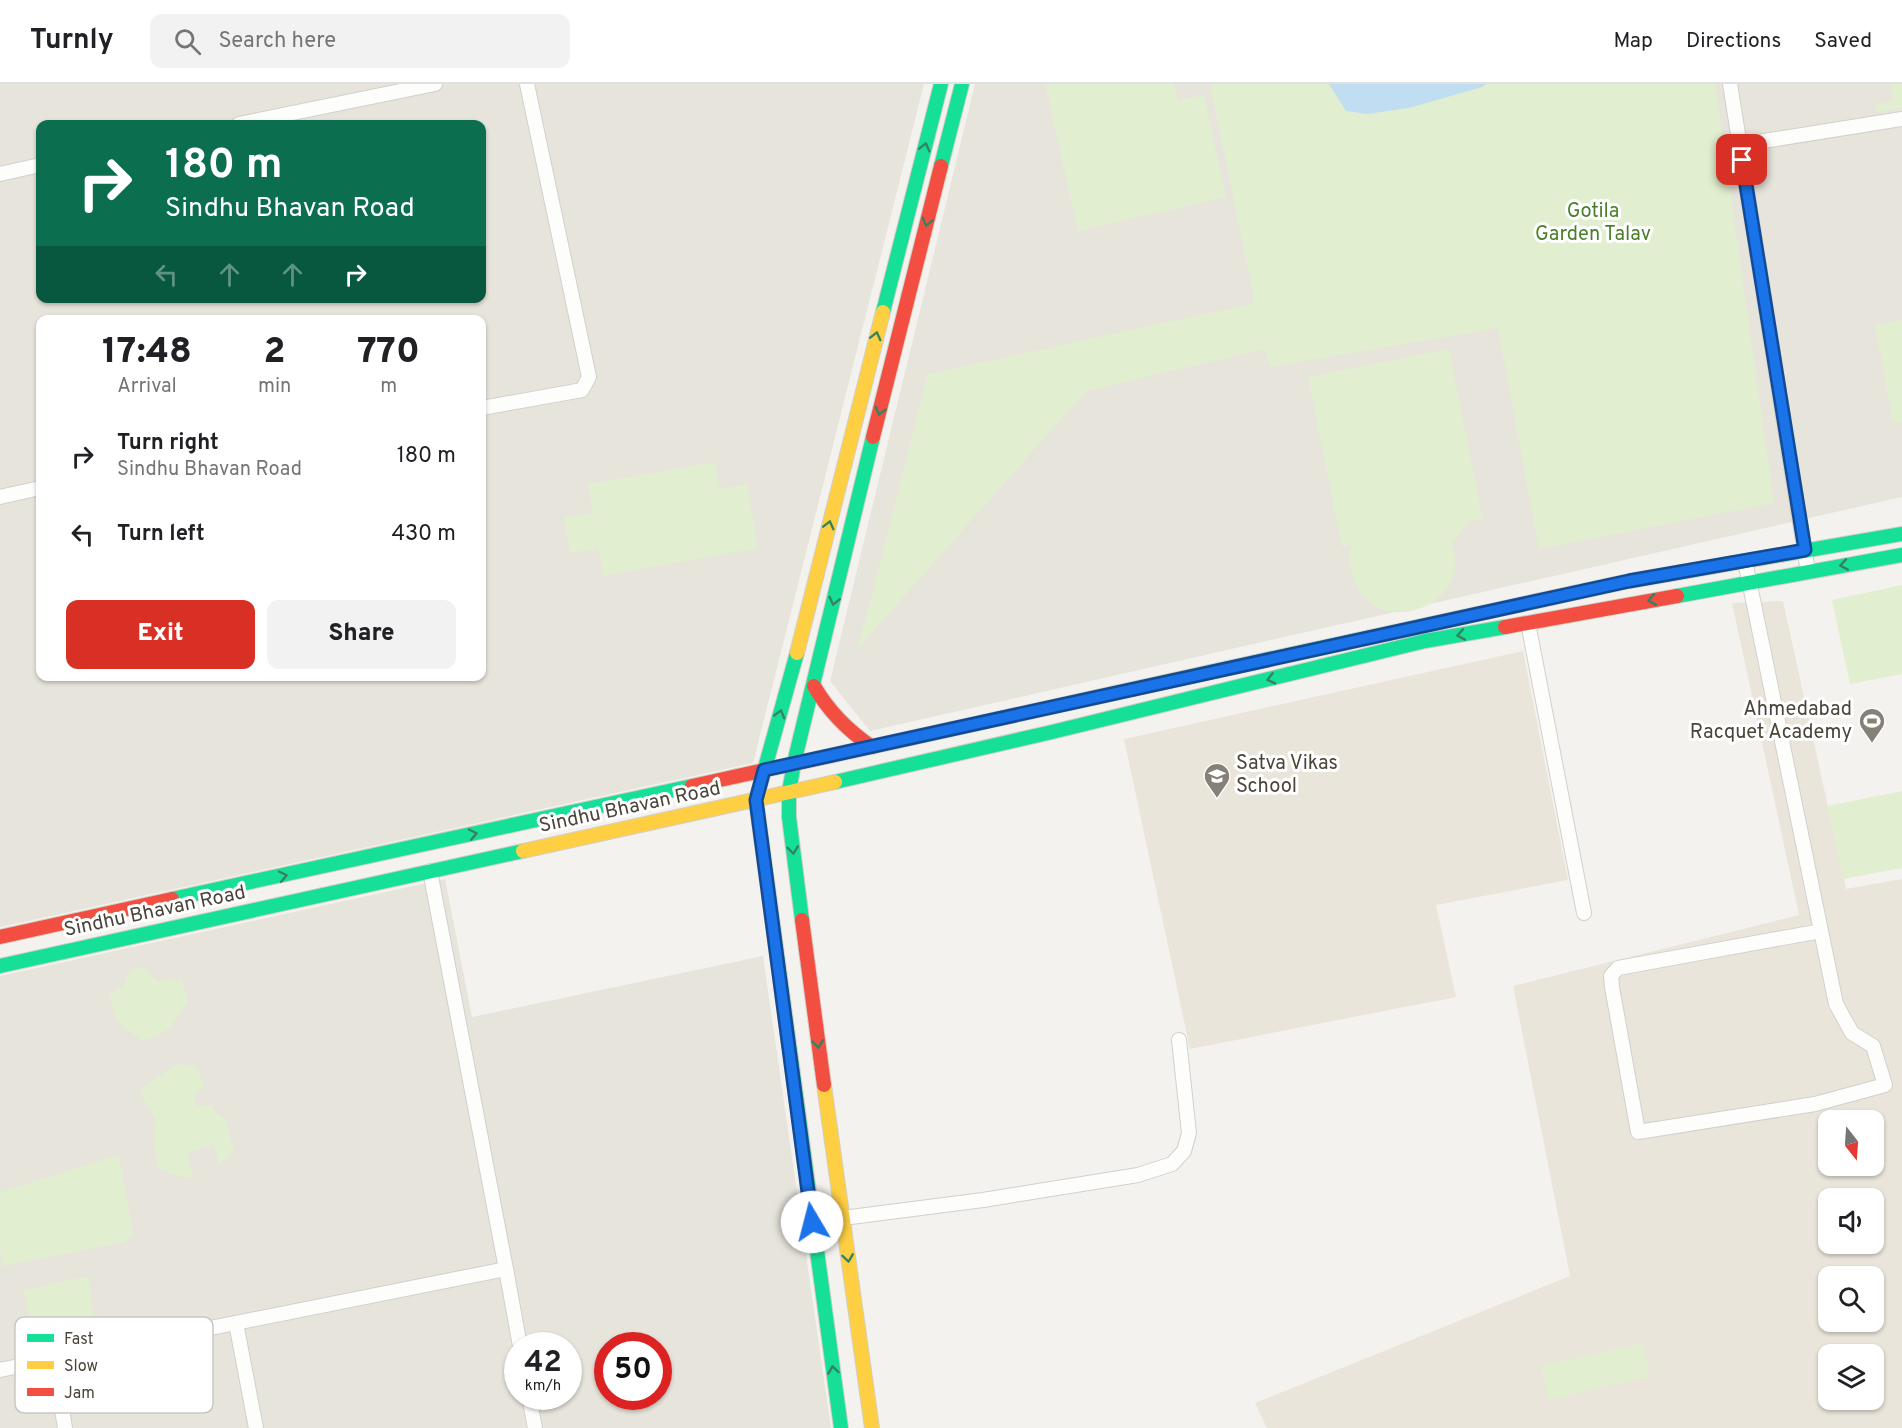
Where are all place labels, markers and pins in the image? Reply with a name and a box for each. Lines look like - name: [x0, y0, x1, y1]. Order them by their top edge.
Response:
- pin: [1716, 134, 1767, 185]
- place label: Ahmedabad Racquet Academy: [1690, 697, 1852, 746]
- sports icon: Ahmedabad Racquet Academy: [1857, 706, 1887, 744]
- place label: Satva Vikas School: [1236, 751, 1338, 800]
- school or university icon: Satva Vikas School: [1202, 761, 1232, 799]

